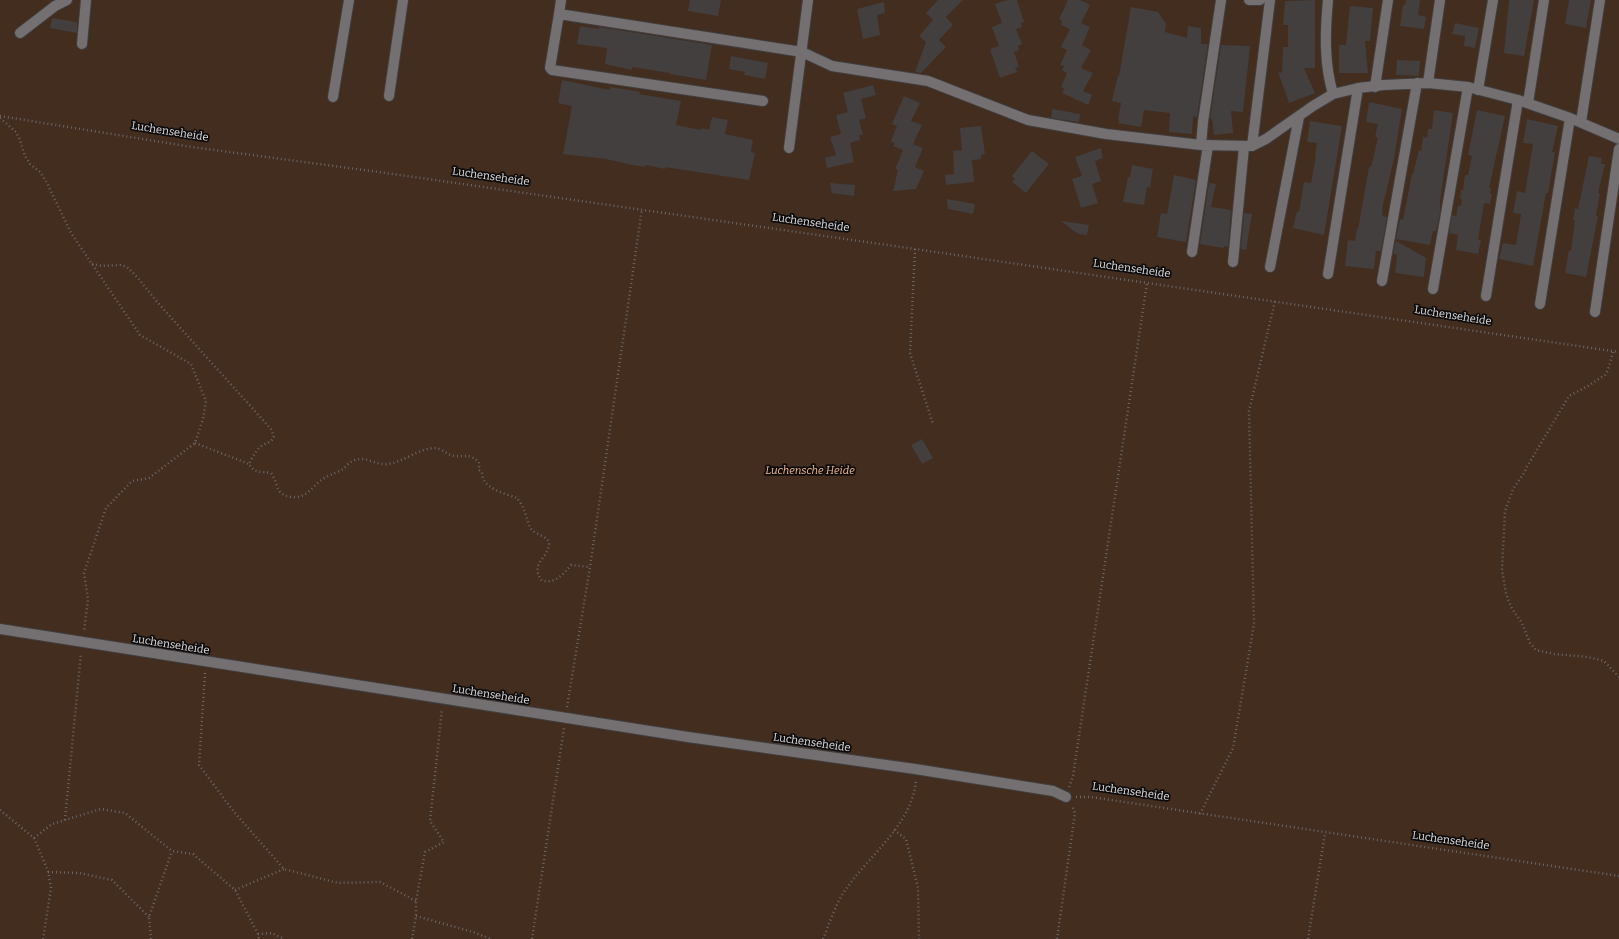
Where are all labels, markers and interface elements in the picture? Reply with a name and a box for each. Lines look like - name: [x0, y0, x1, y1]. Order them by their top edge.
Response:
- street label: Luchenseheide: [130, 119, 209, 144]
- street label: Luchenseheide: [451, 165, 530, 188]
- street label: Luchenseheide: [771, 211, 850, 234]
- street label: Luchenseheide: [1092, 257, 1171, 280]
- street label: Luchenseheide: [1413, 303, 1492, 328]
- park label: Luchensche Heide: [765, 464, 855, 477]
- street label: Luchenseheide: [131, 632, 210, 657]
- street label: Luchenseheide: [451, 682, 530, 707]
- street label: Luchenseheide: [772, 731, 851, 754]
- street label: Luchenseheide: [1091, 780, 1170, 803]
- street label: Luchenseheide: [1411, 829, 1490, 852]

